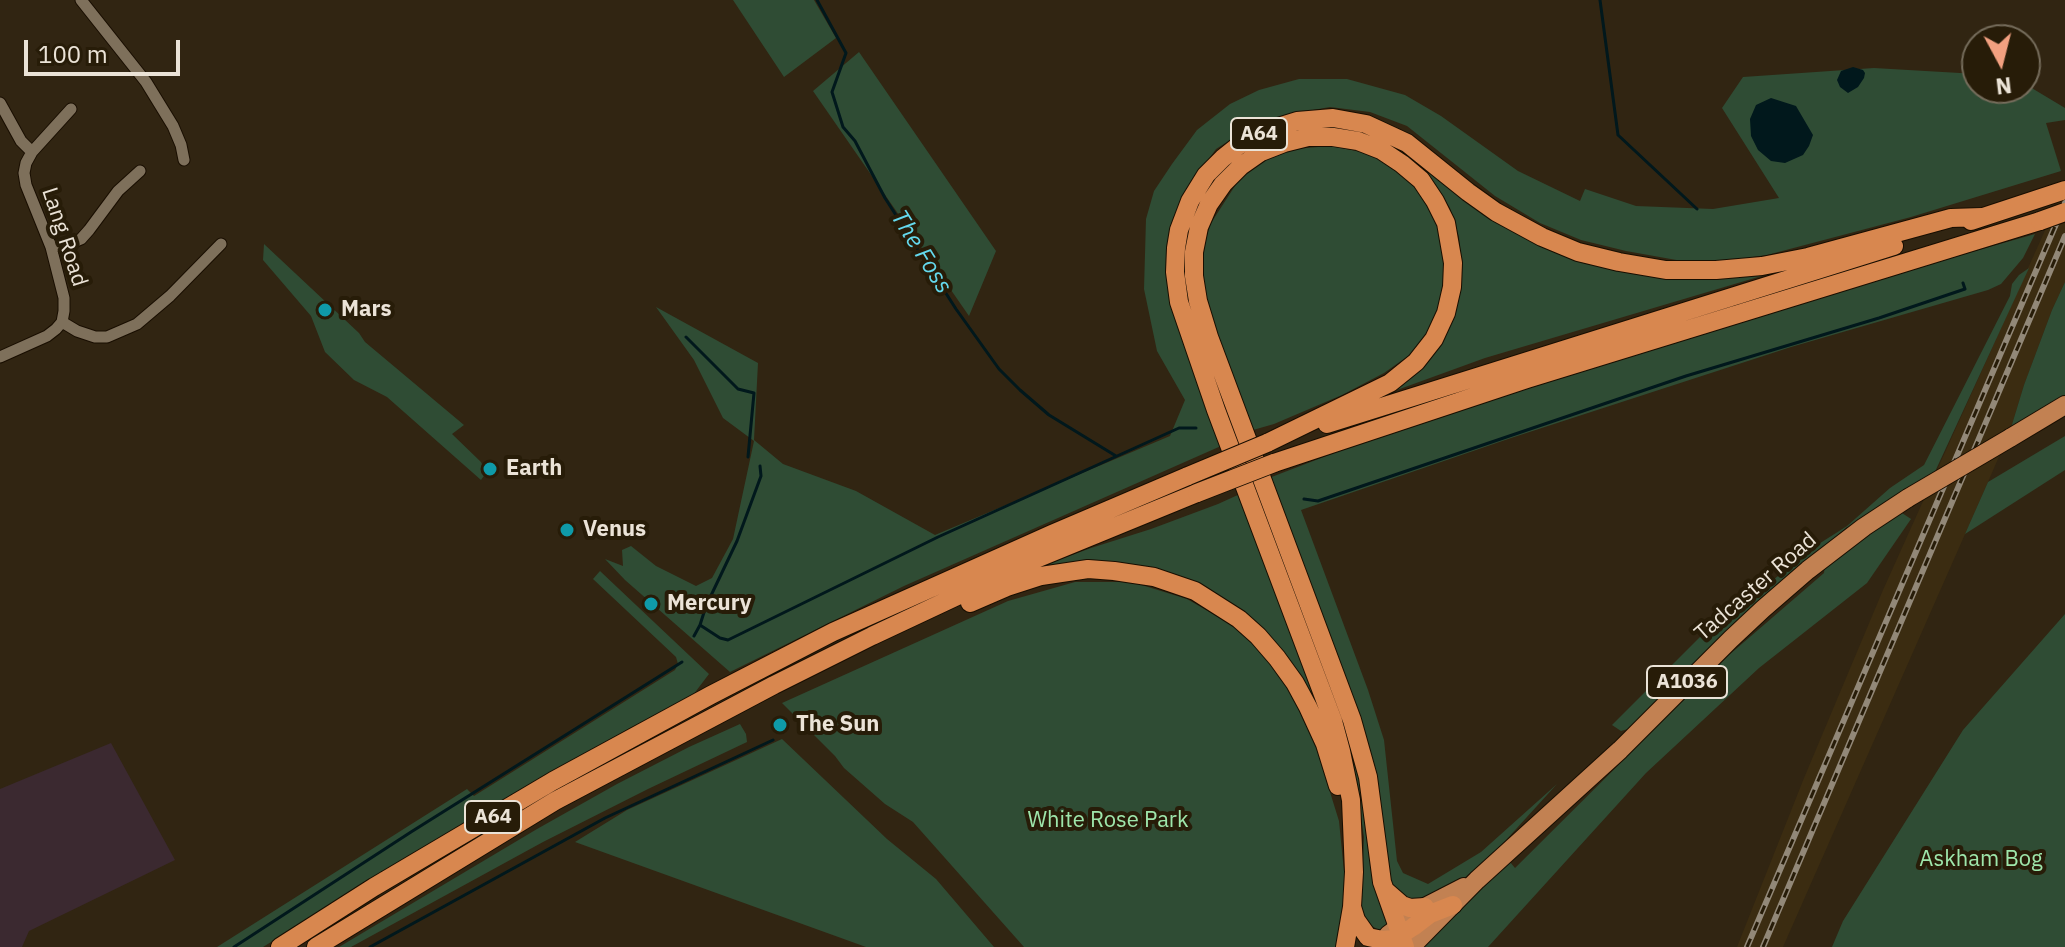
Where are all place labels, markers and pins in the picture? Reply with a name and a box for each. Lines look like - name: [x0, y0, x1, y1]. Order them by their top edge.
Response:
- place label: Mars: [341, 297, 392, 323]
- marker: Mars: [316, 301, 334, 319]
- place label: Earth: [506, 456, 562, 482]
- marker: Earth: [481, 460, 499, 478]
- place label: Venus: [583, 517, 646, 543]
- marker: Venus: [558, 521, 576, 539]
- place label: Mercury: [667, 591, 751, 617]
- marker: Mercury: [642, 595, 660, 613]
- place label: The Sun: [796, 712, 879, 738]
- marker: The Sun: [771, 716, 789, 734]

